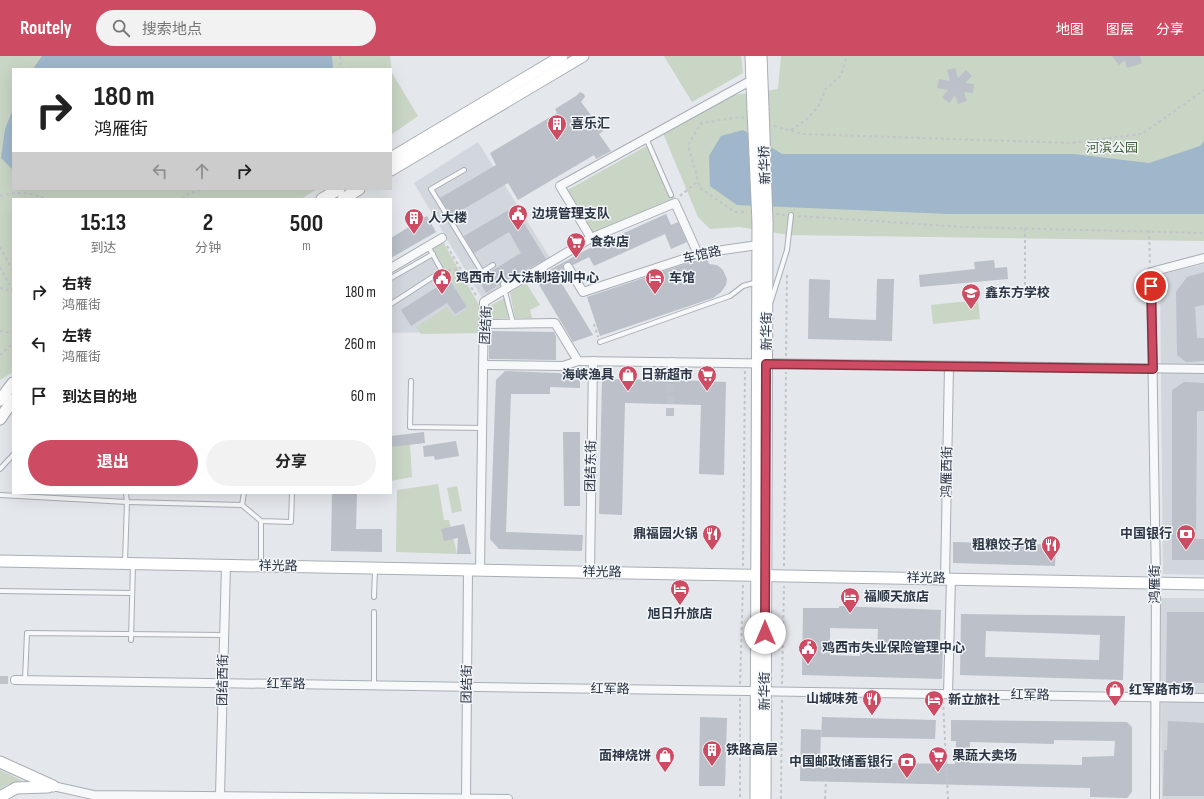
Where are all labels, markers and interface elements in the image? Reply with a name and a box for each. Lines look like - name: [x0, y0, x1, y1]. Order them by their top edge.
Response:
- search box: [96, 10, 376, 46]
- text: Routely: [20, 17, 72, 40]
- icon: search: [110, 17, 132, 39]
- text: 搜索地点: [142, 20, 202, 39]
- text: 地图: [1056, 21, 1084, 38]
- text: 图层: [1106, 21, 1134, 38]
- text: 分享: [1156, 21, 1184, 38]
- text: 180 m: [94, 80, 154, 113]
- icon: right: [28, 84, 80, 136]
- building icon: 喜乐汇: [546, 113, 568, 141]
- place label: 喜乐汇: [571, 116, 610, 132]
- text: 鸿雁街: [94, 119, 148, 140]
- park label: 河滨公园: [1086, 140, 1138, 156]
- street label: 新华桥: [756, 145, 774, 185]
- icon: left: [149, 160, 171, 182]
- icon: ahead: [191, 160, 213, 182]
- icon: right: [233, 160, 255, 182]
- public building icon: 边境管理支队: [507, 203, 529, 231]
- place label: 边境管理支队: [532, 206, 610, 222]
- building icon: 人大楼: [403, 207, 425, 235]
- text: 15:13: [81, 208, 126, 237]
- text: 2: [203, 208, 213, 237]
- text: 500: [290, 209, 323, 238]
- place label: 人大楼: [428, 210, 467, 226]
- supermarket icon: 食杂店: [565, 231, 587, 259]
- place label: 食杂店: [590, 234, 629, 250]
- text: m: [302, 238, 311, 254]
- text: 到达: [91, 240, 117, 256]
- text: 分钟: [195, 240, 221, 256]
- street label: 车馆路: [681, 243, 723, 267]
- public building icon: 鸡西市人大法制培训中心: [431, 267, 453, 295]
- hotel icon: 车馆: [644, 267, 666, 295]
- pin: [1134, 269, 1168, 303]
- place label: 鸡西市人大法制培训中心: [456, 270, 599, 286]
- place label: 车馆: [669, 270, 695, 286]
- text: 右转: [62, 275, 92, 294]
- icon: arrive: [1140, 275, 1162, 297]
- icon: right: [28, 281, 50, 303]
- school or university icon: 鑫东方学校: [960, 282, 982, 310]
- text: 180 m: [345, 283, 376, 302]
- place label: 鑫东方学校: [985, 285, 1050, 301]
- text: 鸿雁街: [62, 297, 101, 313]
- street label: 团结街: [477, 305, 495, 345]
- street label: 新华街: [759, 311, 775, 351]
- text: 左转: [62, 327, 92, 346]
- icon: left: [28, 333, 50, 355]
- text: 260 m: [345, 335, 376, 354]
- text: 鸿雁街: [62, 349, 101, 365]
- shop icon: 海峡渔具: [617, 364, 639, 392]
- supermarket icon: 日新超市: [696, 364, 718, 392]
- place label: 海峡渔具: [562, 367, 614, 383]
- place label: 日新超市: [641, 367, 693, 383]
- icon: arrive: [28, 385, 50, 407]
- text: 60 m: [351, 387, 376, 406]
- text: 到达目的地: [62, 388, 137, 407]
- button: 退出: [28, 440, 198, 486]
- button: 分享: [206, 440, 376, 486]
- street label: 团结东街: [583, 440, 599, 492]
- street label: 鸿雁西街: [939, 446, 955, 498]
- restaurant icon: 鼎福园火锅: [701, 523, 723, 551]
- bank icon: 中国银行: [1175, 523, 1197, 551]
- place label: 鼎福园火锅: [633, 526, 698, 542]
- place label: 中国银行: [1120, 526, 1172, 542]
- restaurant icon: 粗粮饺子馆: [1040, 534, 1062, 562]
- place label: 粗粮饺子馆: [972, 537, 1037, 553]
- street label: 祥光路: [258, 558, 298, 574]
- street label: 祥光路: [582, 564, 622, 580]
- street label: 鸿雁街: [1147, 564, 1163, 604]
- street label: 祥光路: [906, 570, 946, 586]
- hotel icon: 旭日升旅店: [669, 578, 691, 606]
- hotel icon: 福顺天旅店: [839, 586, 861, 614]
- place label: 福顺天旅店: [864, 589, 929, 605]
- place label: 旭日升旅店: [647, 606, 713, 622]
- position arrow: [744, 612, 786, 654]
- public building icon: 鸡西市失业保险管理中心: [797, 637, 819, 665]
- place label: 鸡西市失业保险管理中心: [822, 640, 965, 656]
- street label: 团结西街: [215, 654, 231, 706]
- street label: 团结街: [459, 664, 475, 704]
- street label: 新华街: [757, 671, 773, 711]
- street label: 红军路: [266, 676, 306, 692]
- shop icon: 红军路市场: [1104, 679, 1126, 707]
- street label: 红军路: [590, 681, 630, 697]
- place label: 红军路市场: [1129, 682, 1194, 698]
- street label: 红军路: [1010, 687, 1050, 703]
- restaurant icon: 山城味苑: [861, 688, 883, 716]
- hotel icon: 新立旅社: [923, 689, 945, 717]
- place label: 山城味苑: [806, 691, 858, 707]
- place label: 新立旅社: [948, 692, 1000, 708]
- building icon: 铁路高层: [701, 739, 723, 767]
- place label: 铁路高层: [726, 742, 778, 758]
- shop icon: 面神烧饼: [654, 745, 676, 773]
- supermarket icon: 果蔬大卖场: [927, 745, 949, 773]
- place label: 面神烧饼: [599, 748, 651, 764]
- place label: 果蔬大卖场: [952, 748, 1017, 764]
- bank icon: 中国邮政储蓄银行: [896, 751, 918, 779]
- place label: 中国邮政储蓄银行: [789, 754, 893, 770]

